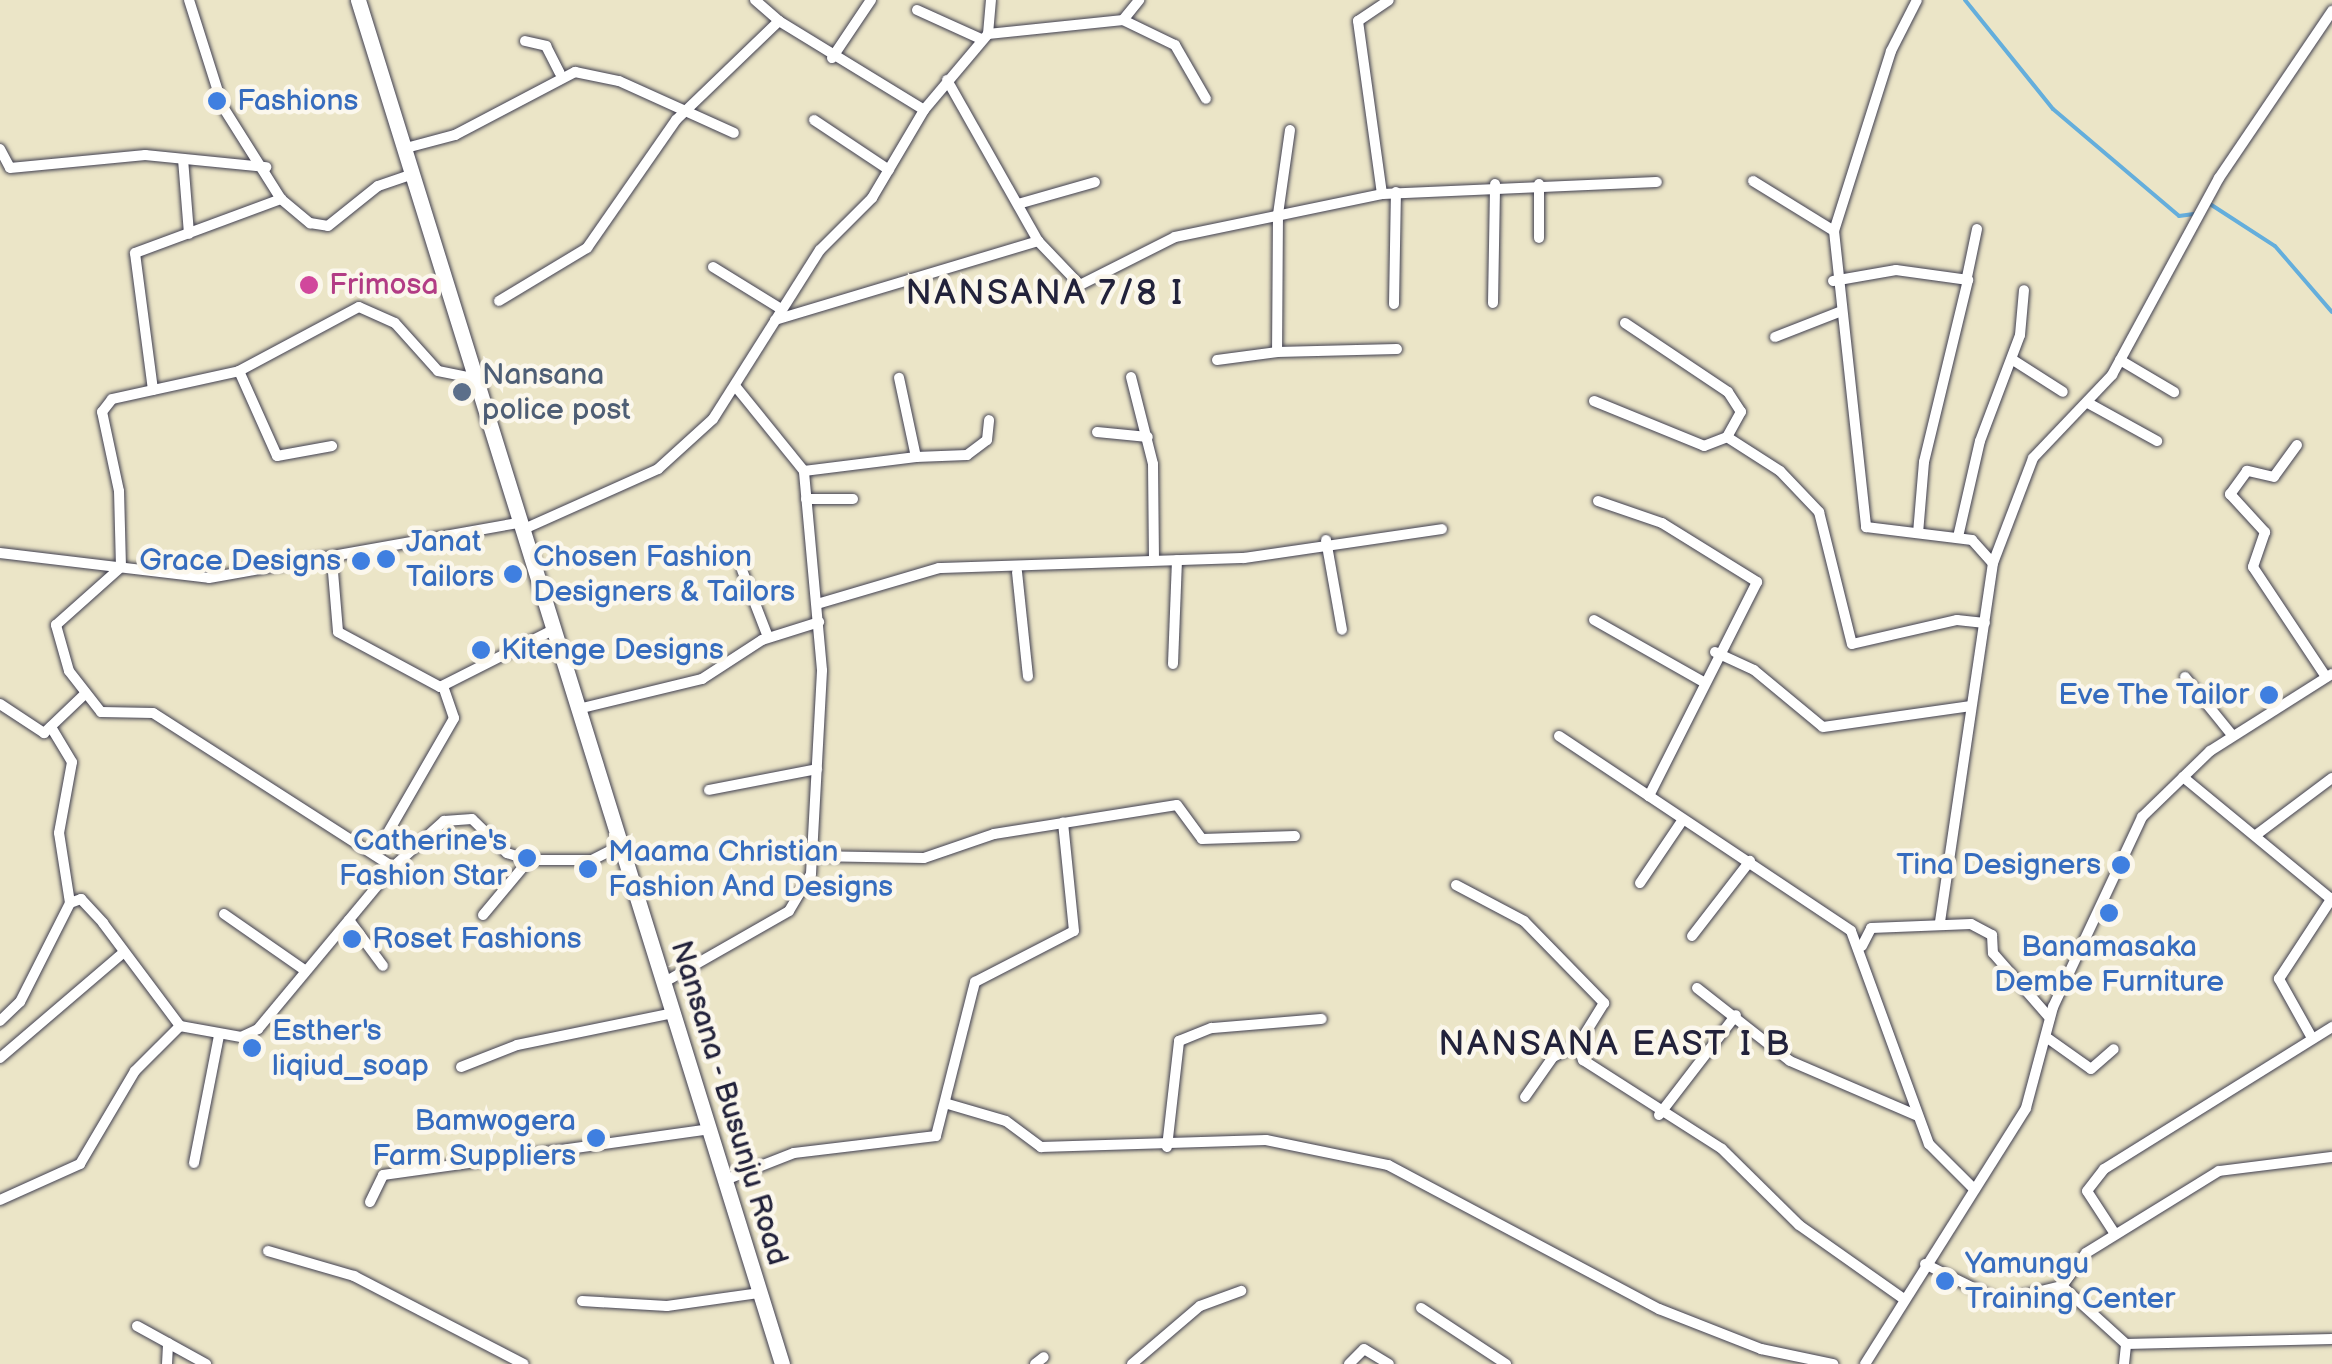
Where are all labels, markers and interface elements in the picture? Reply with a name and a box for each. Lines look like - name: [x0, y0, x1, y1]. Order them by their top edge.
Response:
- place label: Fashions: [237, 83, 358, 119]
- marker: Fashions: [206, 90, 228, 112]
- place label: Frimosa: [329, 267, 438, 303]
- district label: NANSANA 7/8 I: [905, 273, 1185, 315]
- marker: Frimosa: [298, 274, 320, 296]
- place label: Nansana police post: [482, 357, 630, 428]
- marker: Nansana police post: [451, 381, 473, 403]
- place label: Janat Tailors: [406, 524, 494, 594]
- place label: Chosen Fashion Designers & Tailors: [533, 539, 796, 610]
- place label: Grace Designs: [139, 543, 341, 579]
- marker: Janat Tailors: [375, 548, 397, 570]
- marker: Grace Designs: [350, 550, 372, 572]
- marker: Chosen Fashion Designers & Tailors: [502, 563, 524, 585]
- place label: Kitenge Designs: [501, 632, 724, 668]
- marker: Kitenge Designs: [470, 639, 492, 661]
- place label: Eve The Tailor: [2056, 677, 2249, 713]
- marker: Eve The Tailor: [2258, 684, 2280, 706]
- place label: Catherine's Fashion Star: [338, 823, 507, 894]
- place label: Maama Christian Fashion And Designs: [608, 834, 893, 904]
- marker: Catherine's Fashion Star: [516, 847, 538, 869]
- place label: Tina Designers: [1896, 847, 2101, 883]
- marker: Tina Designers: [2110, 854, 2132, 876]
- marker: Maama Christian Fashion And Designs: [577, 858, 599, 880]
- marker: Banamasaka Dembe Furniture: [2098, 902, 2120, 924]
- place label: Roset Fashions: [372, 921, 582, 957]
- marker: Roset Fashions: [341, 928, 363, 950]
- place label: Banamasaka Dembe Furniture: [1994, 929, 2224, 1000]
- street label: Nansana - Busunju Road: [662, 935, 796, 1271]
- place label: Esther's liqiud_soap: [272, 1013, 429, 1084]
- district label: NANSANA EAST I B: [1438, 1024, 1792, 1066]
- marker: Esther's liqiud_soap: [241, 1037, 263, 1059]
- place label: Bamwogera Farm Suppliers: [371, 1103, 576, 1174]
- marker: Bamwogera Farm Suppliers: [585, 1127, 607, 1149]
- place label: Yamungu Training Center: [1965, 1246, 2175, 1316]
- marker: Yamungu Training Center: [1934, 1270, 1956, 1292]

